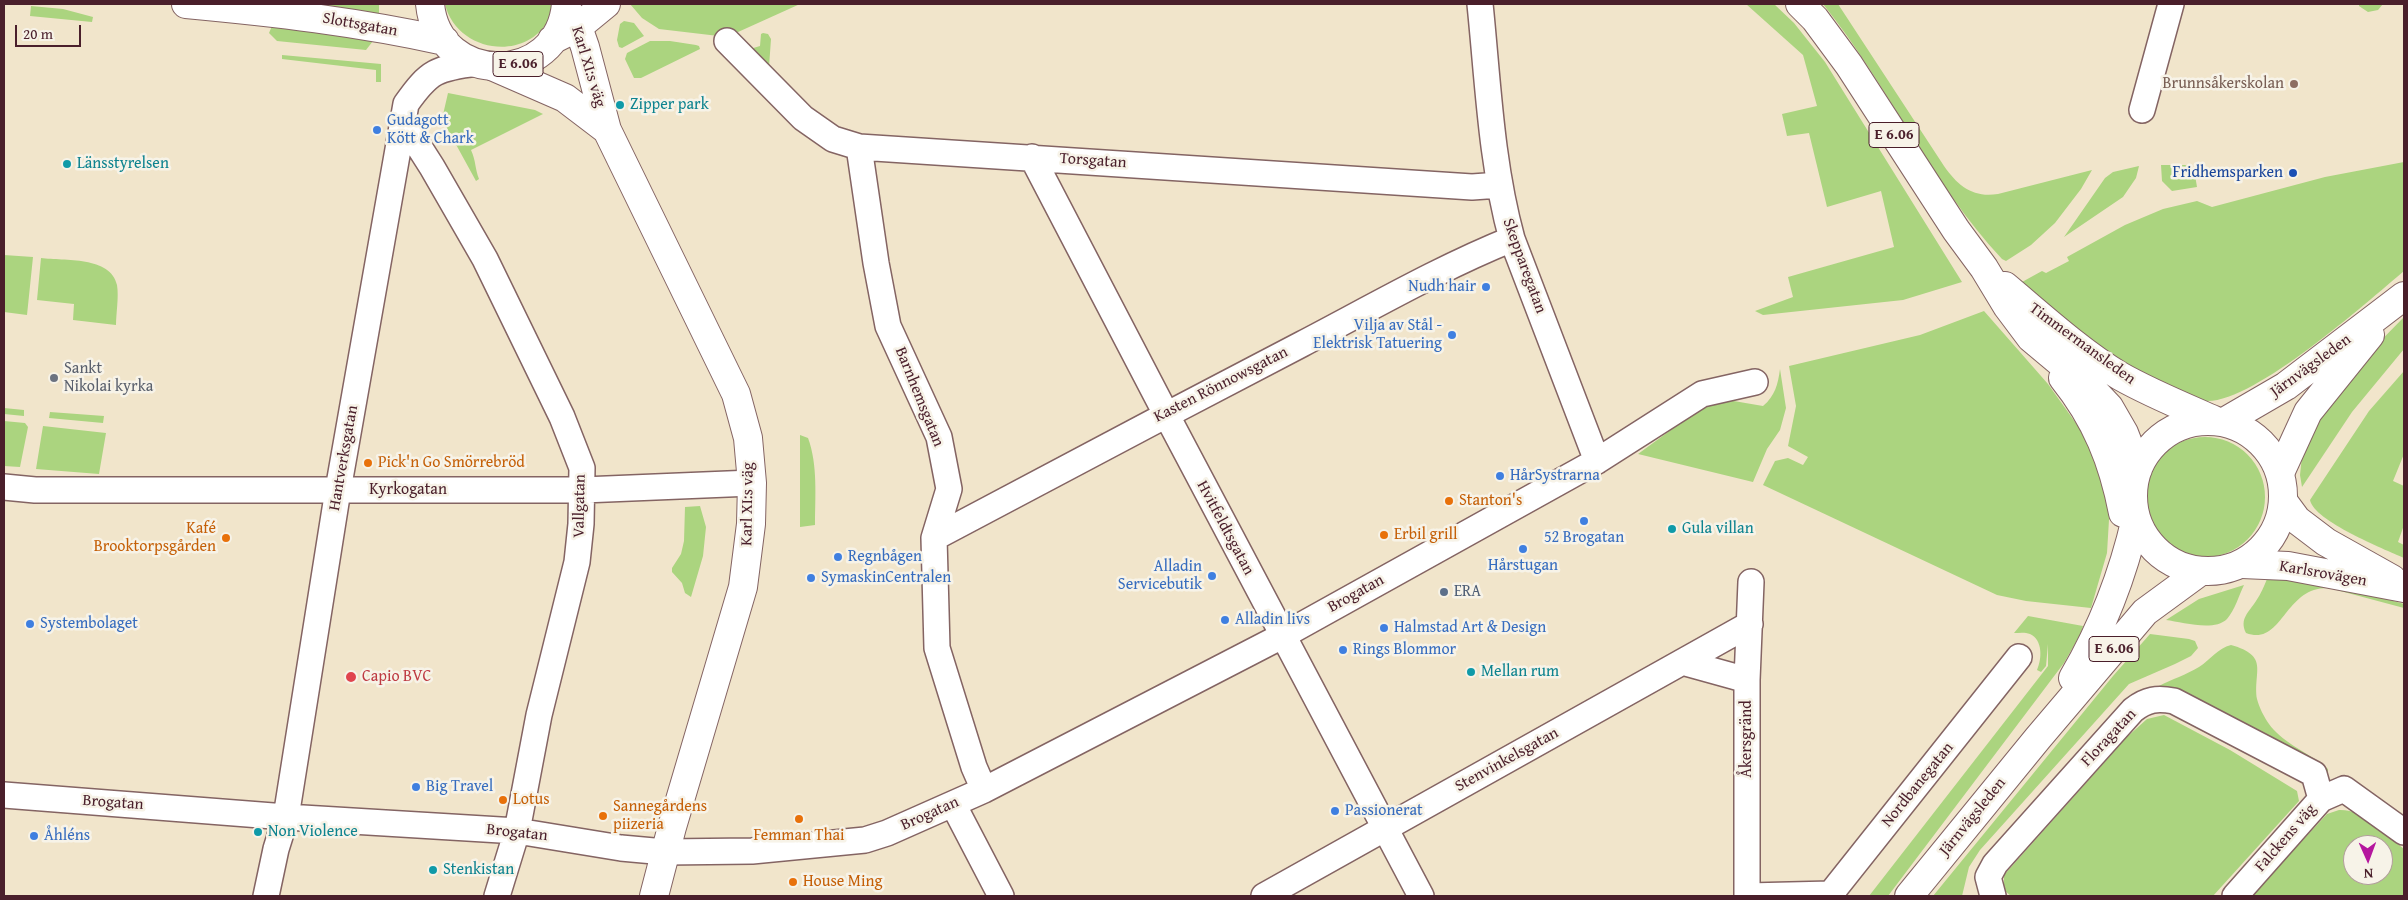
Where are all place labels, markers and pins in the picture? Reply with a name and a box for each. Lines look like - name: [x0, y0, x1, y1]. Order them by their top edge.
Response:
- place label: Brunnsåkerskolan: [2163, 74, 2284, 94]
- marker: Brunnsåkerskolan: [2288, 78, 2300, 90]
- place label: Zipper park: [630, 95, 709, 115]
- marker: Zipper park: [614, 99, 626, 111]
- place label: Gudagott Kött & Chark: [387, 111, 474, 149]
- marker: Gudagott Kött & Chark: [371, 124, 383, 136]
- place label: Länsstyrelsen: [77, 154, 169, 174]
- marker: Länsstyrelsen: [61, 158, 73, 170]
- place label: Fridhemsparken: [2173, 163, 2283, 183]
- marker: Fridhemsparken: [2287, 167, 2299, 179]
- place label: Nudh hair: [1408, 277, 1476, 297]
- marker: Nudh hair: [1480, 281, 1492, 293]
- place label: Vilja av Stål - Elektrisk Tatuering: [1313, 316, 1442, 354]
- marker: Vilja av Stål - Elektrisk Tatuering: [1446, 329, 1458, 341]
- place label: Sankt Nikolai kyrka: [64, 359, 153, 397]
- marker: Sankt Nikolai kyrka: [48, 372, 60, 384]
- place label: Pick'n Go Smörrebröd: [378, 453, 525, 473]
- marker: Pick'n Go Smörrebröd: [362, 457, 374, 469]
- place label: HårSystrarna: [1510, 466, 1600, 486]
- marker: HårSystrarna: [1494, 470, 1506, 482]
- place label: Stanton's: [1459, 491, 1522, 511]
- marker: Stanton's: [1443, 495, 1455, 507]
- marker: 52 Brogatan: [1578, 515, 1590, 527]
- place label: Kafé Brooktorpsgården: [94, 519, 216, 557]
- place label: Gula villan: [1682, 519, 1754, 539]
- marker: Gula villan: [1666, 523, 1678, 535]
- place label: Erbil grill: [1394, 525, 1458, 545]
- place label: 52 Brogatan: [1544, 528, 1624, 548]
- marker: Erbil grill: [1378, 529, 1390, 541]
- marker: Kafé Brooktorpsgården: [220, 532, 232, 544]
- marker: Hårstugan: [1517, 543, 1529, 555]
- place label: Regnbågen: [848, 547, 922, 567]
- marker: Regnbågen: [832, 551, 844, 563]
- place label: Hårstugan: [1488, 556, 1558, 576]
- place label: Alladin Servicebutik: [1118, 557, 1202, 595]
- place label: SymaskinCentralen: [821, 568, 951, 588]
- marker: Alladin Servicebutik: [1206, 570, 1218, 582]
- marker: SymaskinCentralen: [805, 572, 817, 584]
- place label: ERA: [1454, 582, 1481, 602]
- marker: ERA: [1438, 586, 1450, 598]
- place label: Alladin livs: [1235, 610, 1310, 630]
- place label: Systembolaget: [40, 614, 138, 634]
- marker: Alladin livs: [1219, 614, 1231, 626]
- marker: Systembolaget: [24, 618, 36, 630]
- place label: Halmstad Art & Design: [1394, 618, 1546, 638]
- marker: Halmstad Art & Design: [1378, 622, 1390, 634]
- place label: Rings Blommor: [1353, 640, 1456, 660]
- marker: Rings Blommor: [1337, 644, 1349, 656]
- place label: Mellan rum: [1481, 662, 1559, 682]
- marker: Mellan rum: [1465, 666, 1477, 678]
- place label: Capio BVC: [362, 667, 431, 687]
- marker: Capio BVC: [344, 670, 358, 684]
- place label: Big Travel: [426, 777, 493, 797]
- marker: Big Travel: [410, 781, 422, 793]
- place label: Lotus: [513, 790, 550, 810]
- marker: Lotus: [497, 794, 509, 806]
- place label: Sannegårdens piizeria: [613, 797, 707, 835]
- place label: Passionerat: [1345, 801, 1423, 821]
- marker: Passionerat: [1329, 805, 1341, 817]
- marker: Sannegårdens piizeria: [597, 810, 609, 822]
- marker: Femman Thai: [793, 813, 805, 825]
- place label: Non Violence: [268, 822, 358, 842]
- place label: Åhléns: [44, 826, 90, 846]
- marker: Non Violence: [252, 826, 264, 838]
- place label: Femman Thai: [754, 826, 844, 846]
- marker: Åhléns: [28, 830, 40, 842]
- place label: Stenkistan: [443, 860, 514, 880]
- marker: Stenkistan: [427, 864, 439, 876]
- place label: House Ming: [803, 872, 882, 892]
- marker: House Ming: [787, 876, 799, 888]

